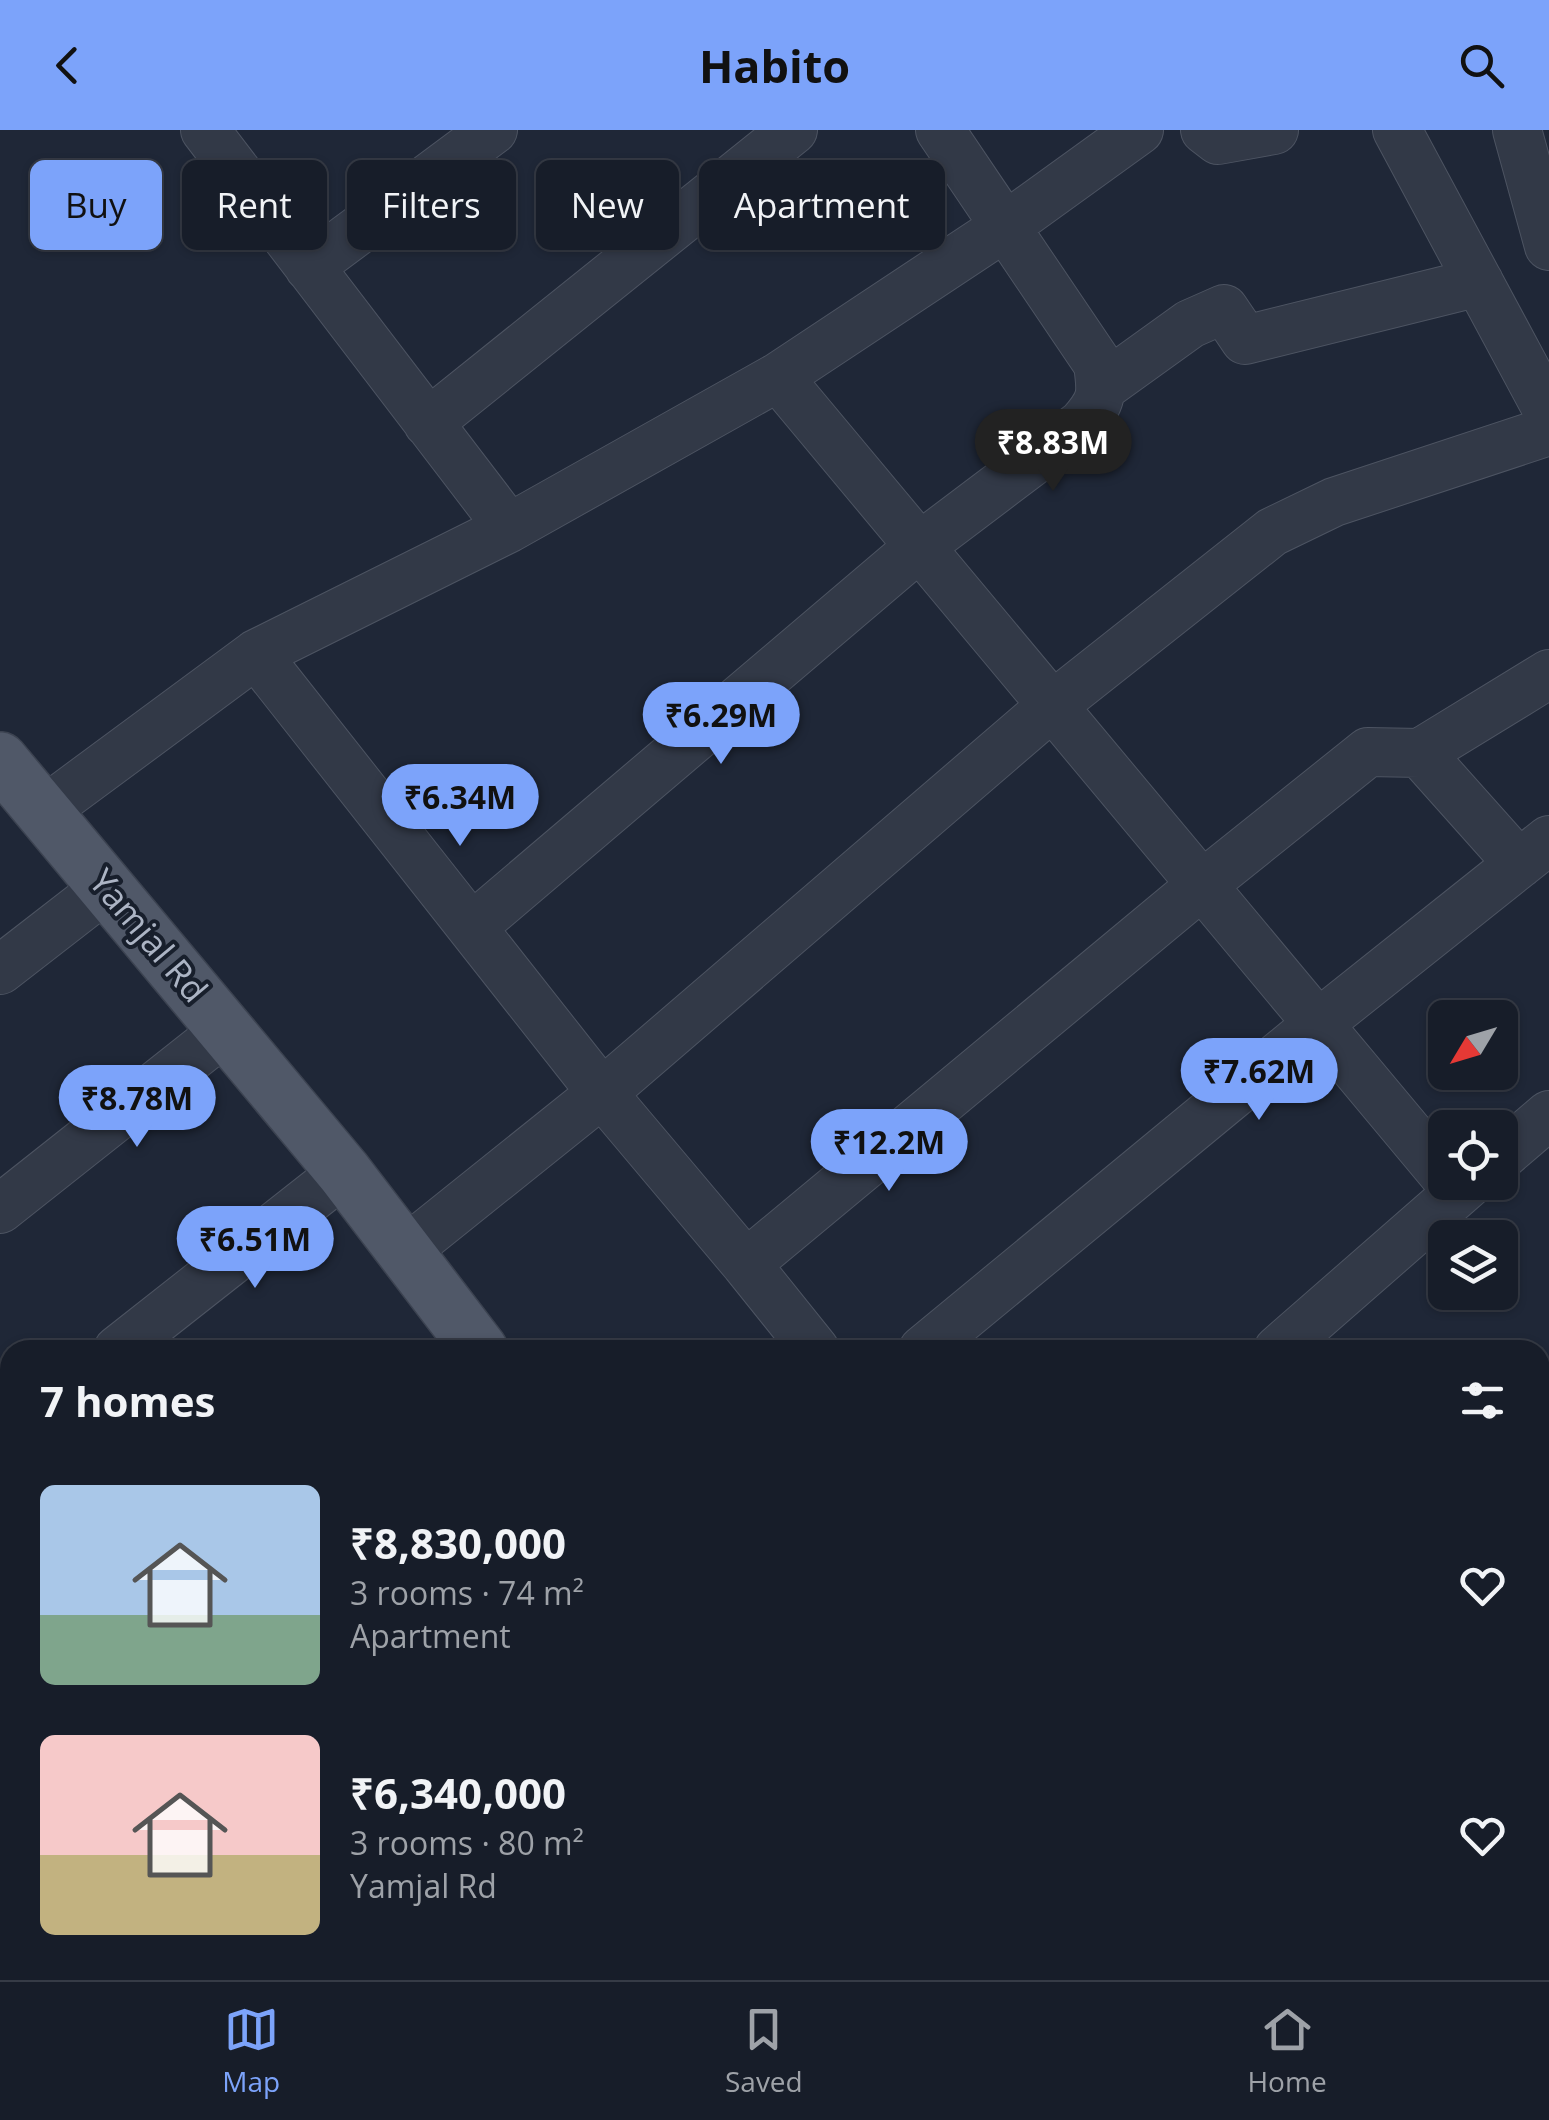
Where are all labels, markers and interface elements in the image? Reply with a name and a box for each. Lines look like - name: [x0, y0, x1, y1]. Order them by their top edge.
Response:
- text: Habito: [699, 35, 850, 96]
- icon: back: [40, 38, 95, 93]
- icon: search: [1454, 38, 1509, 93]
- chip: Buy: [30, 160, 162, 250]
- chip: Rent: [182, 160, 327, 250]
- chip: Filters: [347, 160, 516, 250]
- chip: New: [536, 160, 679, 250]
- chip: Apartment: [699, 160, 945, 250]
- pin: ₹8.83M: [972, 409, 1134, 494]
- text: ₹8.83M: [997, 420, 1109, 463]
- pin: ₹6.29M: [640, 682, 802, 767]
- text: ₹6.29M: [665, 693, 777, 736]
- pin: ₹6.34M: [379, 764, 541, 849]
- text: ₹6.34M: [404, 775, 516, 818]
- street label: Yamjal Rd: [80, 858, 219, 1012]
- north arrow: [1428, 1000, 1518, 1090]
- map controls: [1428, 1000, 1518, 1310]
- pin: ₹7.62M: [1178, 1038, 1340, 1123]
- text: ₹7.62M: [1203, 1049, 1315, 1092]
- pin: ₹8.78M: [56, 1065, 218, 1150]
- text: ₹8.78M: [81, 1076, 193, 1119]
- pin: ₹12.2M: [808, 1109, 970, 1194]
- button: locate: [1428, 1110, 1518, 1200]
- text: ₹12.2M: [833, 1120, 945, 1163]
- pin: ₹6.51M: [174, 1206, 336, 1291]
- text: ₹6.51M: [199, 1217, 311, 1260]
- button: layers: [1428, 1220, 1518, 1310]
- text: 7 homes: [40, 1372, 215, 1429]
- icon: filters: [1455, 1373, 1510, 1428]
- text: ₹8,830,000: [350, 1514, 566, 1571]
- icon: home: [120, 1525, 240, 1645]
- icon: heart: [1455, 1558, 1510, 1613]
- text: 3 rooms · 74 m²: [350, 1571, 584, 1614]
- text: Apartment: [350, 1614, 511, 1657]
- text: ₹6,340,000: [350, 1764, 566, 1821]
- icon: home: [120, 1775, 240, 1895]
- icon: heart: [1455, 1808, 1510, 1863]
- text: 3 rooms · 80 m²: [350, 1821, 584, 1864]
- text: Yamjal Rd: [350, 1864, 497, 1907]
- tab: Map: [222, 2002, 280, 2100]
- tab: Saved: [725, 2002, 803, 2100]
- tab: Home: [1247, 2002, 1327, 2100]

